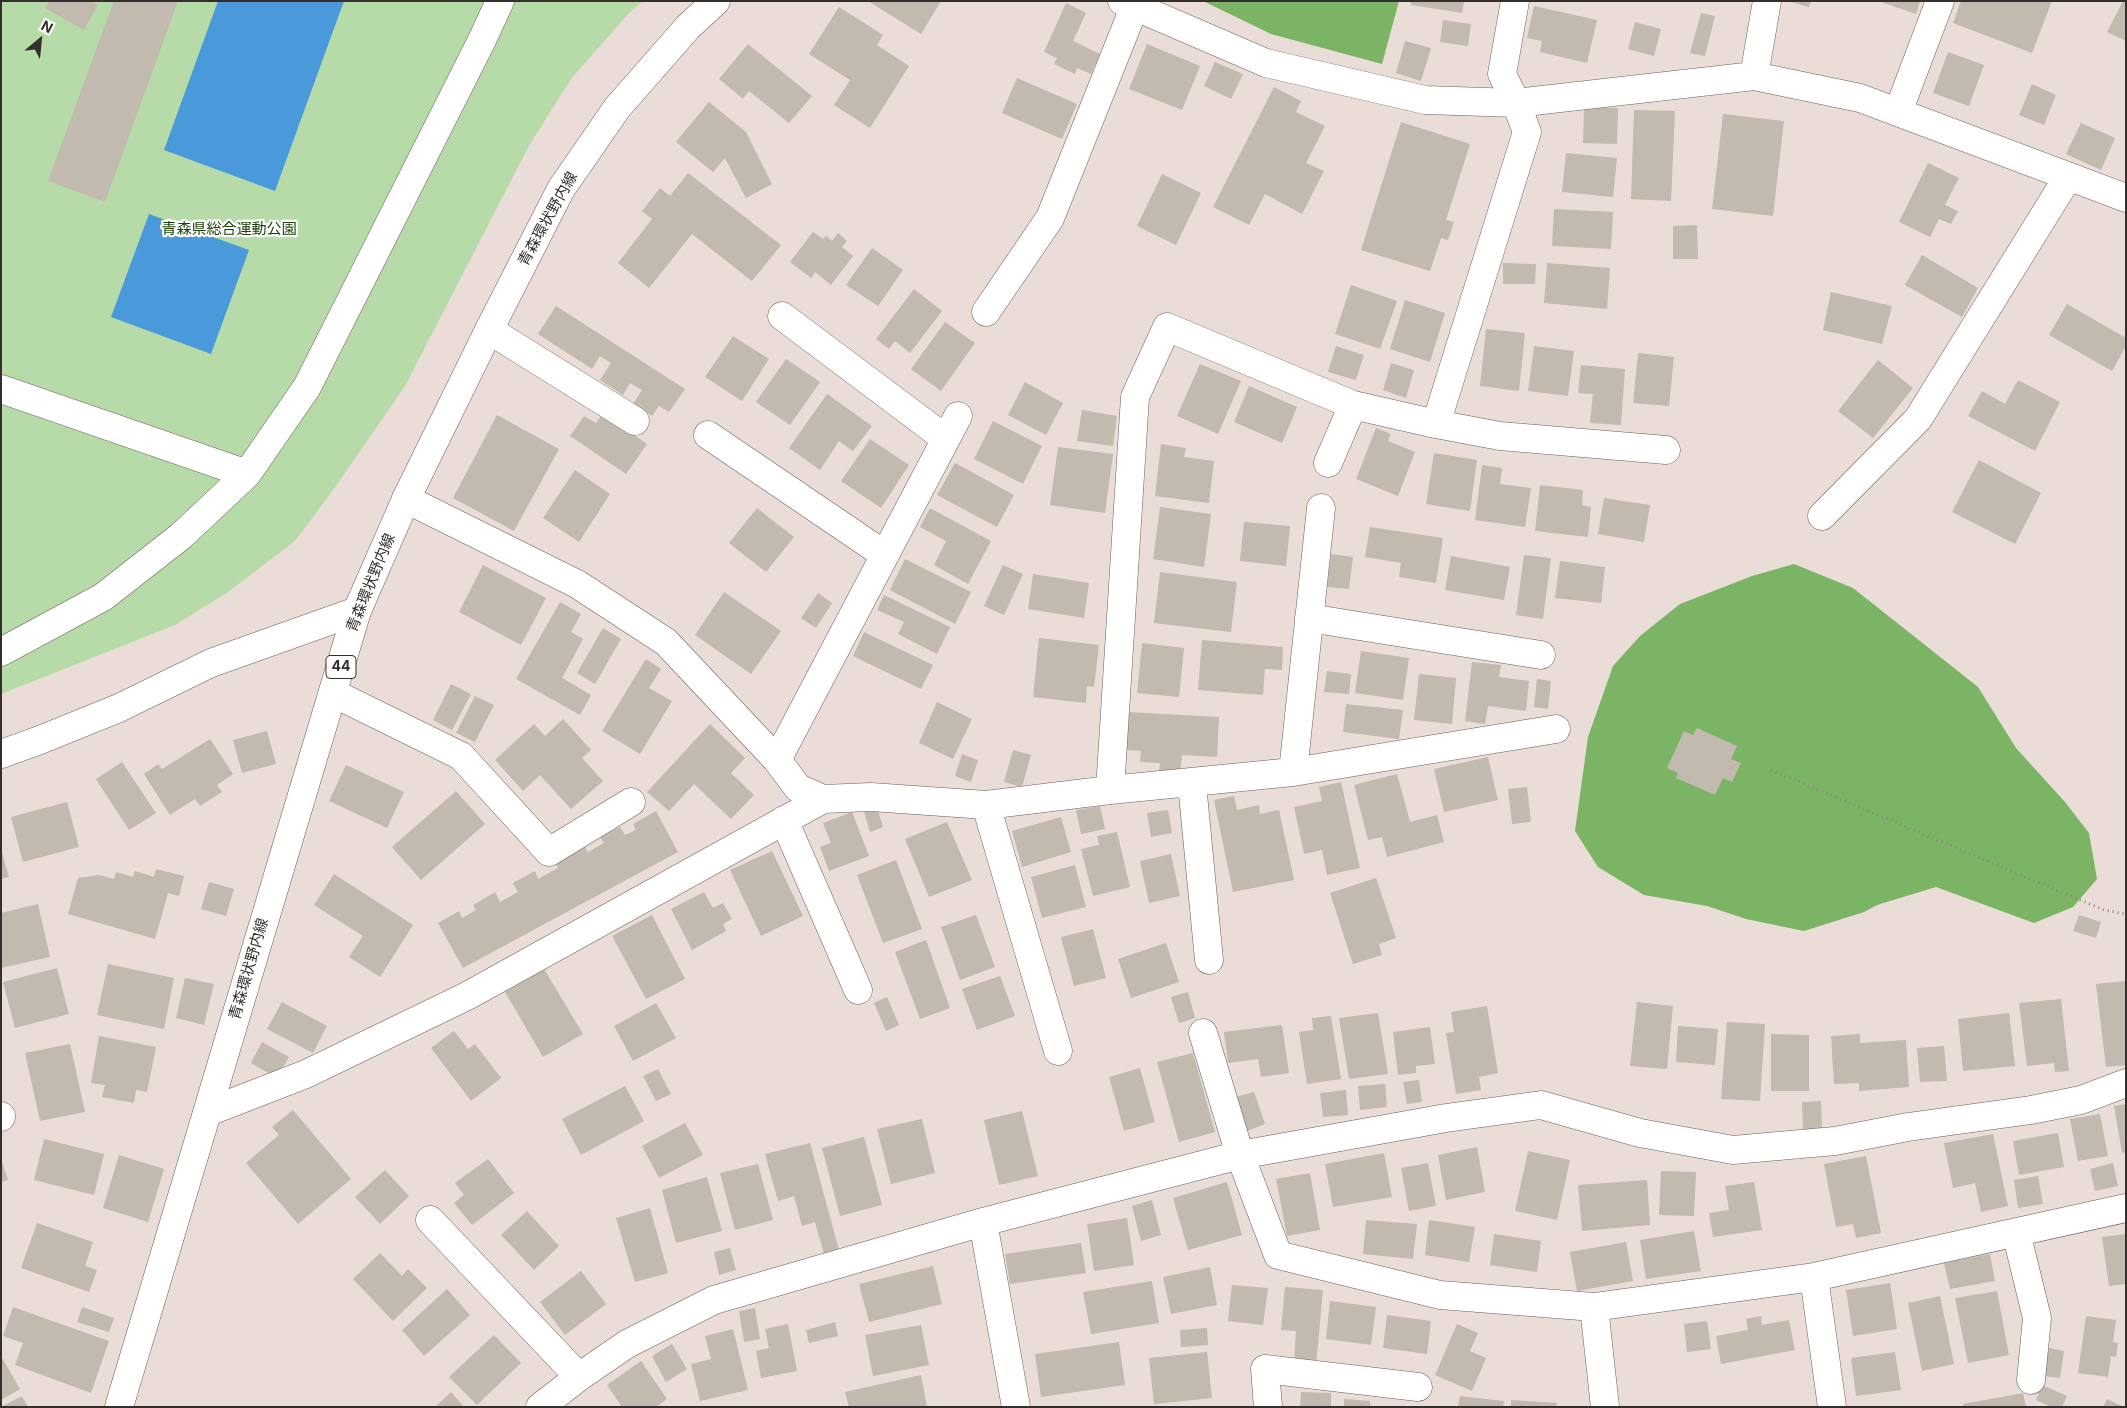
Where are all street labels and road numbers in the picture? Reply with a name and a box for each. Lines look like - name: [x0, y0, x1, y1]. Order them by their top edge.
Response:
- street label: 青森環状野内線: [515, 169, 581, 269]
- street label: 青森環状野内線: [343, 531, 399, 635]
- road number: 44: [326, 656, 356, 679]
- street label: 青森環状野内線: [226, 916, 272, 1022]

